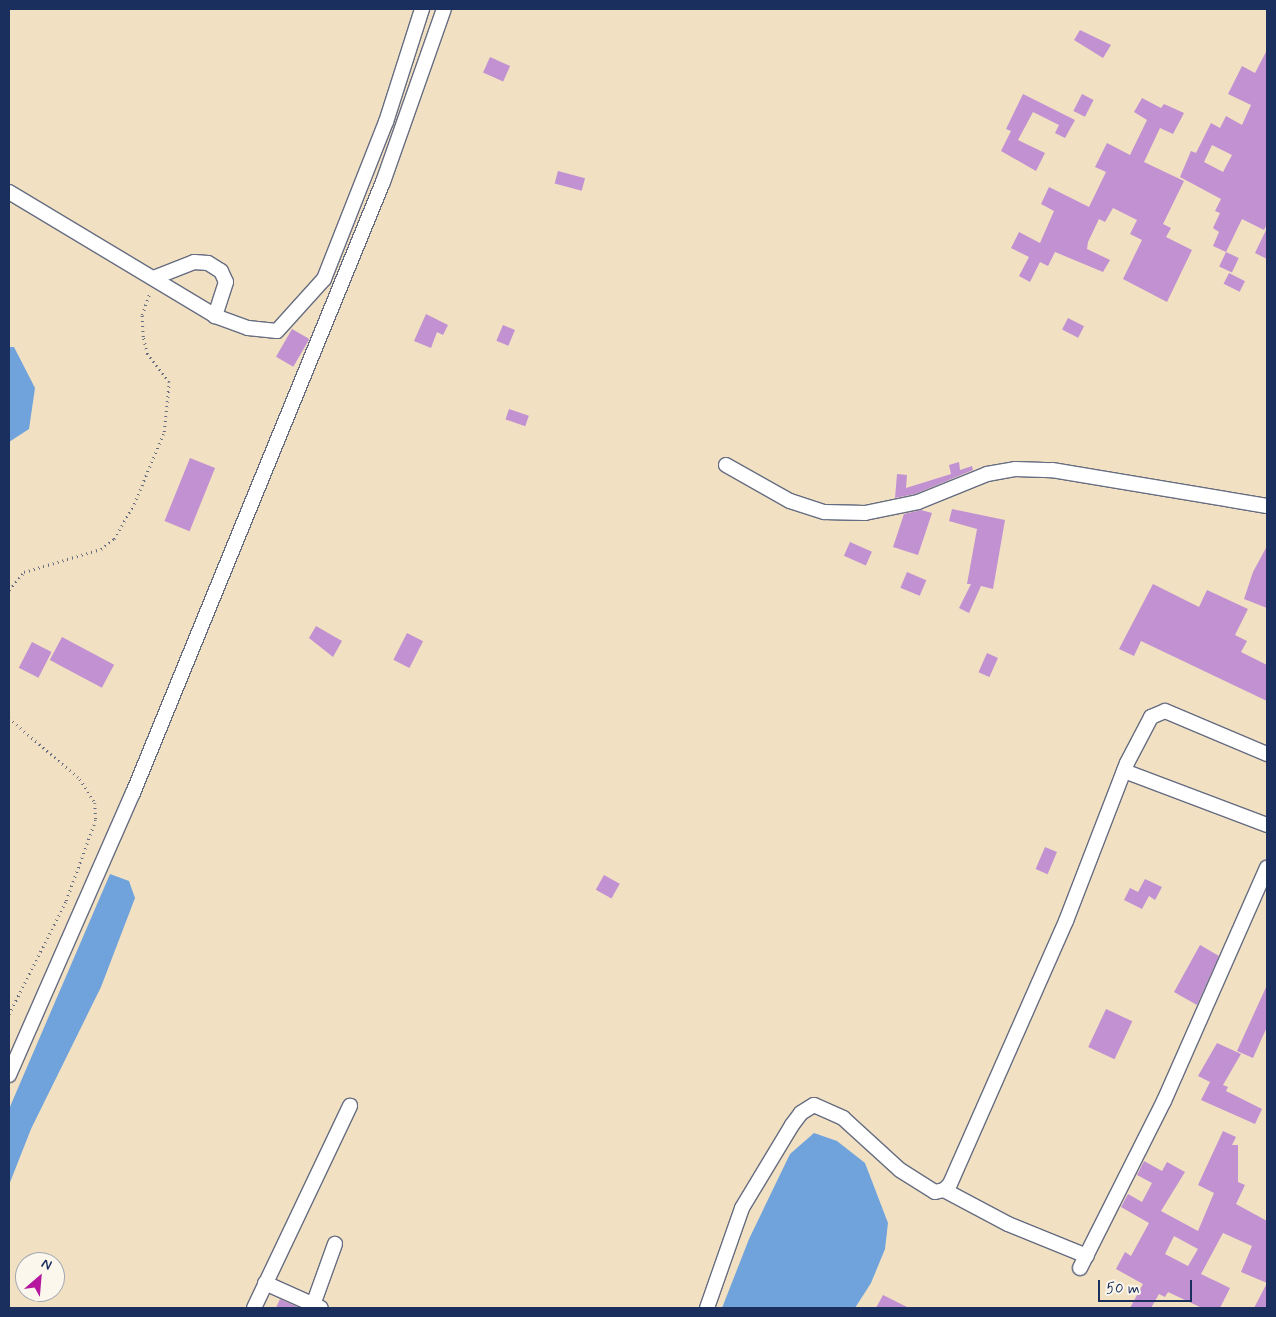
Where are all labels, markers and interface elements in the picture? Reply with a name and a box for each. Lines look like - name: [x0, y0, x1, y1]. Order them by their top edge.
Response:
- north arrow: [15, 1252, 65, 1302]
- text: N: [38, 1254, 55, 1275]
- scale bar: [1101, 1270, 1195, 1302]
- text: 50 m: [1106, 1279, 1140, 1299]

